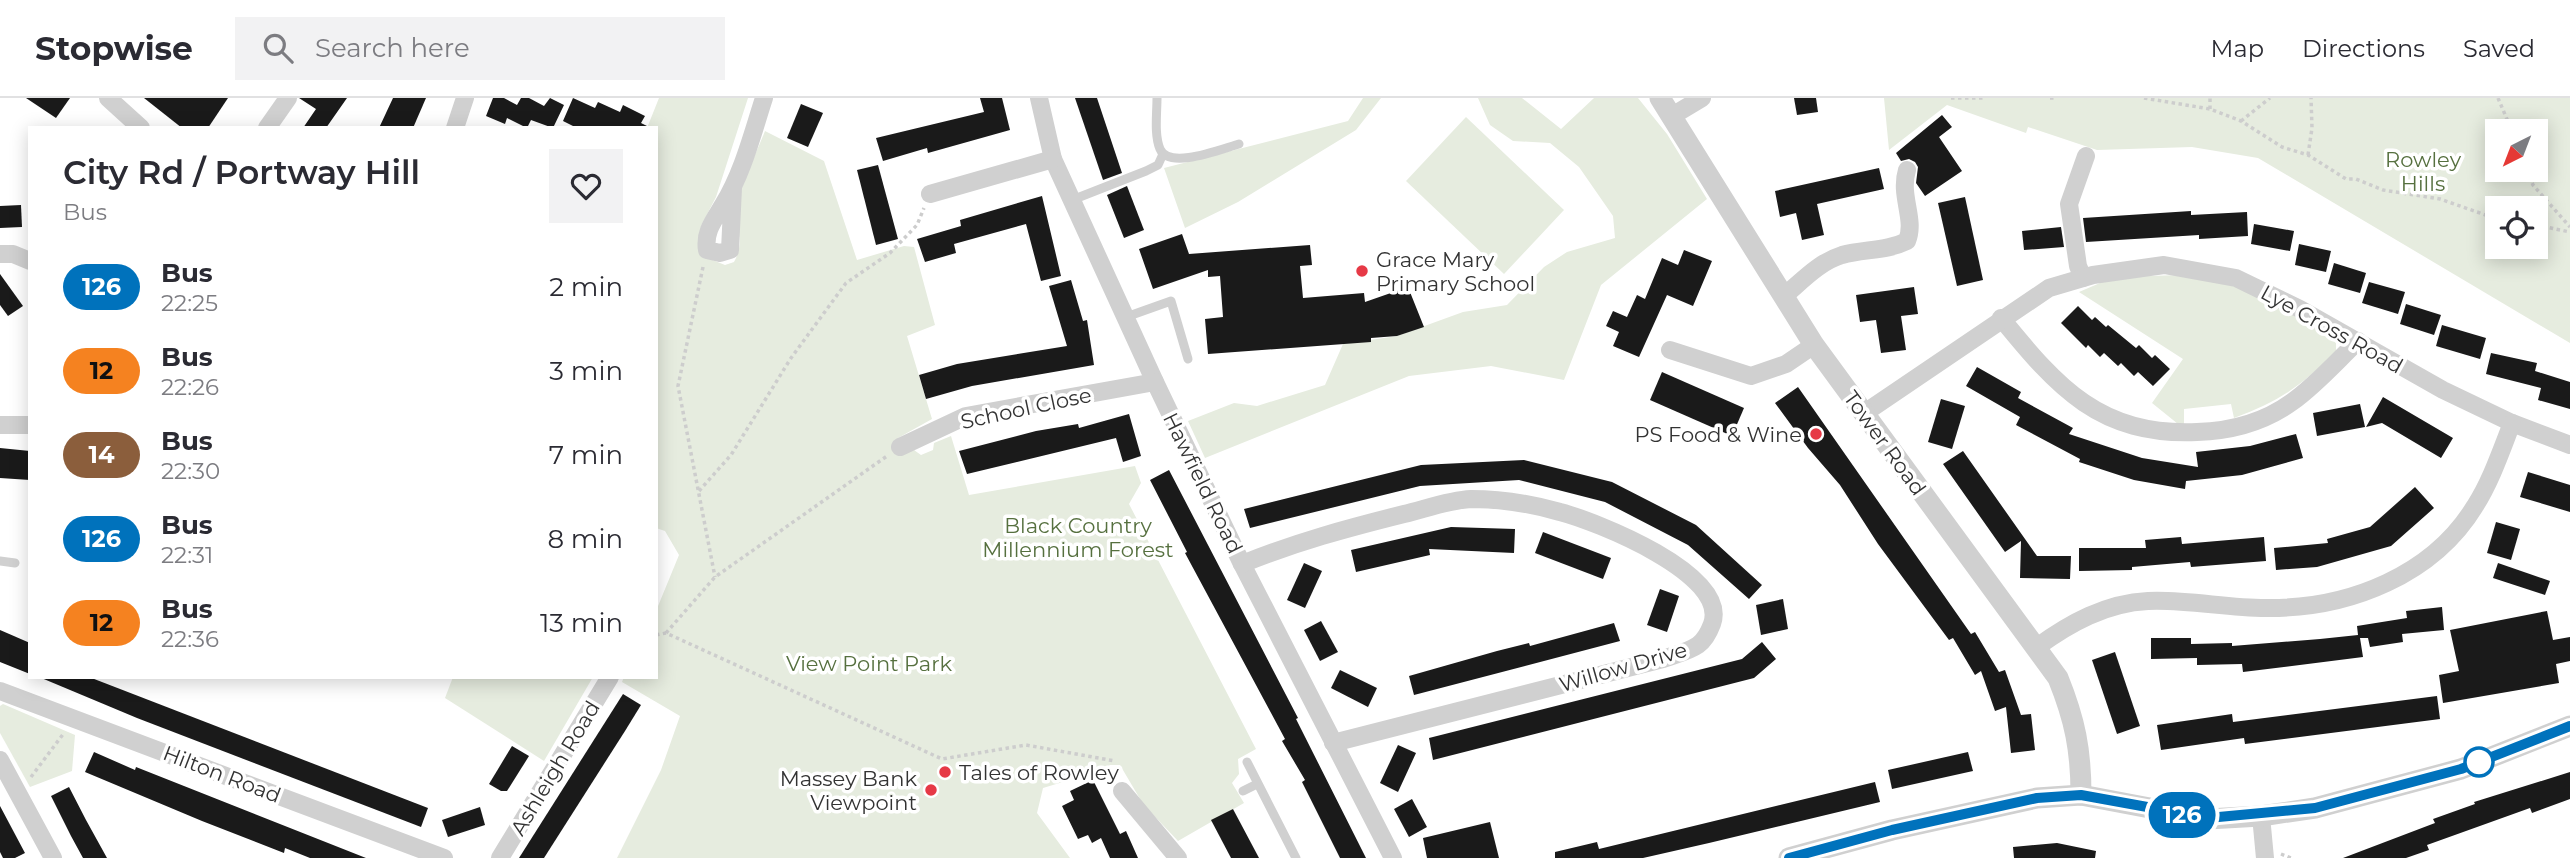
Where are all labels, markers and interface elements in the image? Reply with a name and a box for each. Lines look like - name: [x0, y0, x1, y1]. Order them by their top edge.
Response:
- search box: [235, 17, 725, 80]
- text: Stopwise: [35, 28, 193, 68]
- icon: search: [259, 29, 297, 67]
- text: Search here: [315, 32, 470, 64]
- text: Map: [2211, 34, 2264, 63]
- text: Directions: [2302, 34, 2425, 63]
- text: Saved: [2463, 34, 2535, 63]
- north arrow: [2485, 119, 2548, 182]
- map controls: [2485, 119, 2548, 259]
- park label: Rowley Hills: [2385, 147, 2462, 196]
- button: heart: [549, 149, 623, 223]
- text: City Rd / Portway Hill: [63, 152, 420, 192]
- button: locate: [2485, 196, 2548, 259]
- text: Bus: [63, 198, 107, 226]
- place label: Grace Mary Primary School: [1376, 247, 1535, 296]
- text: Bus: [161, 257, 213, 289]
- marker: Grace Mary Primary School: [1354, 263, 1370, 279]
- text: 2 min: [549, 271, 623, 303]
- text: 126: [82, 272, 121, 301]
- street label: Lye Cross Road: [2257, 280, 2407, 378]
- text: 22:25: [161, 289, 218, 317]
- text: Bus: [161, 341, 213, 373]
- text: 3 min: [549, 355, 623, 387]
- text: 12: [90, 356, 113, 385]
- text: 22:26: [161, 373, 219, 401]
- street label: School Close: [958, 382, 1094, 434]
- street label: Tower Road: [1839, 386, 1931, 500]
- street label: Hawfield Road: [1158, 408, 1248, 558]
- place label: PS Food & Wine: [1634, 422, 1802, 447]
- text: Bus: [161, 425, 213, 457]
- marker: PS Food & Wine: [1808, 426, 1824, 442]
- text: 7 min: [549, 439, 623, 471]
- text: 14: [89, 440, 114, 469]
- text: 22:30: [161, 457, 220, 485]
- text: Bus: [161, 509, 213, 541]
- park label: Black Country Millennium Forest: [982, 513, 1174, 562]
- text: 8 min: [547, 523, 623, 555]
- text: 126: [82, 524, 121, 553]
- text: 22:31: [161, 541, 213, 569]
- text: Bus: [161, 593, 213, 625]
- text: 13 min: [540, 607, 623, 639]
- text: 12: [90, 608, 113, 637]
- text: 22:36: [161, 625, 219, 653]
- street label: Willow Drive: [1556, 637, 1690, 697]
- park label: View Point Park: [786, 651, 953, 676]
- street label: Ashleigh Road: [505, 696, 605, 840]
- street label: Hilton Road: [160, 740, 284, 808]
- unlabelled marker: [2464, 747, 2494, 777]
- place label: Tales of Rowley: [959, 760, 1119, 785]
- marker: Tales of Rowley: [937, 764, 953, 780]
- place label: Massey Bank Viewpoint: [780, 766, 917, 815]
- marker: Massey Bank Viewpoint: [923, 782, 939, 798]
- line badge: 126: [2142, 792, 2222, 838]
- text: 126: [2163, 800, 2201, 829]

